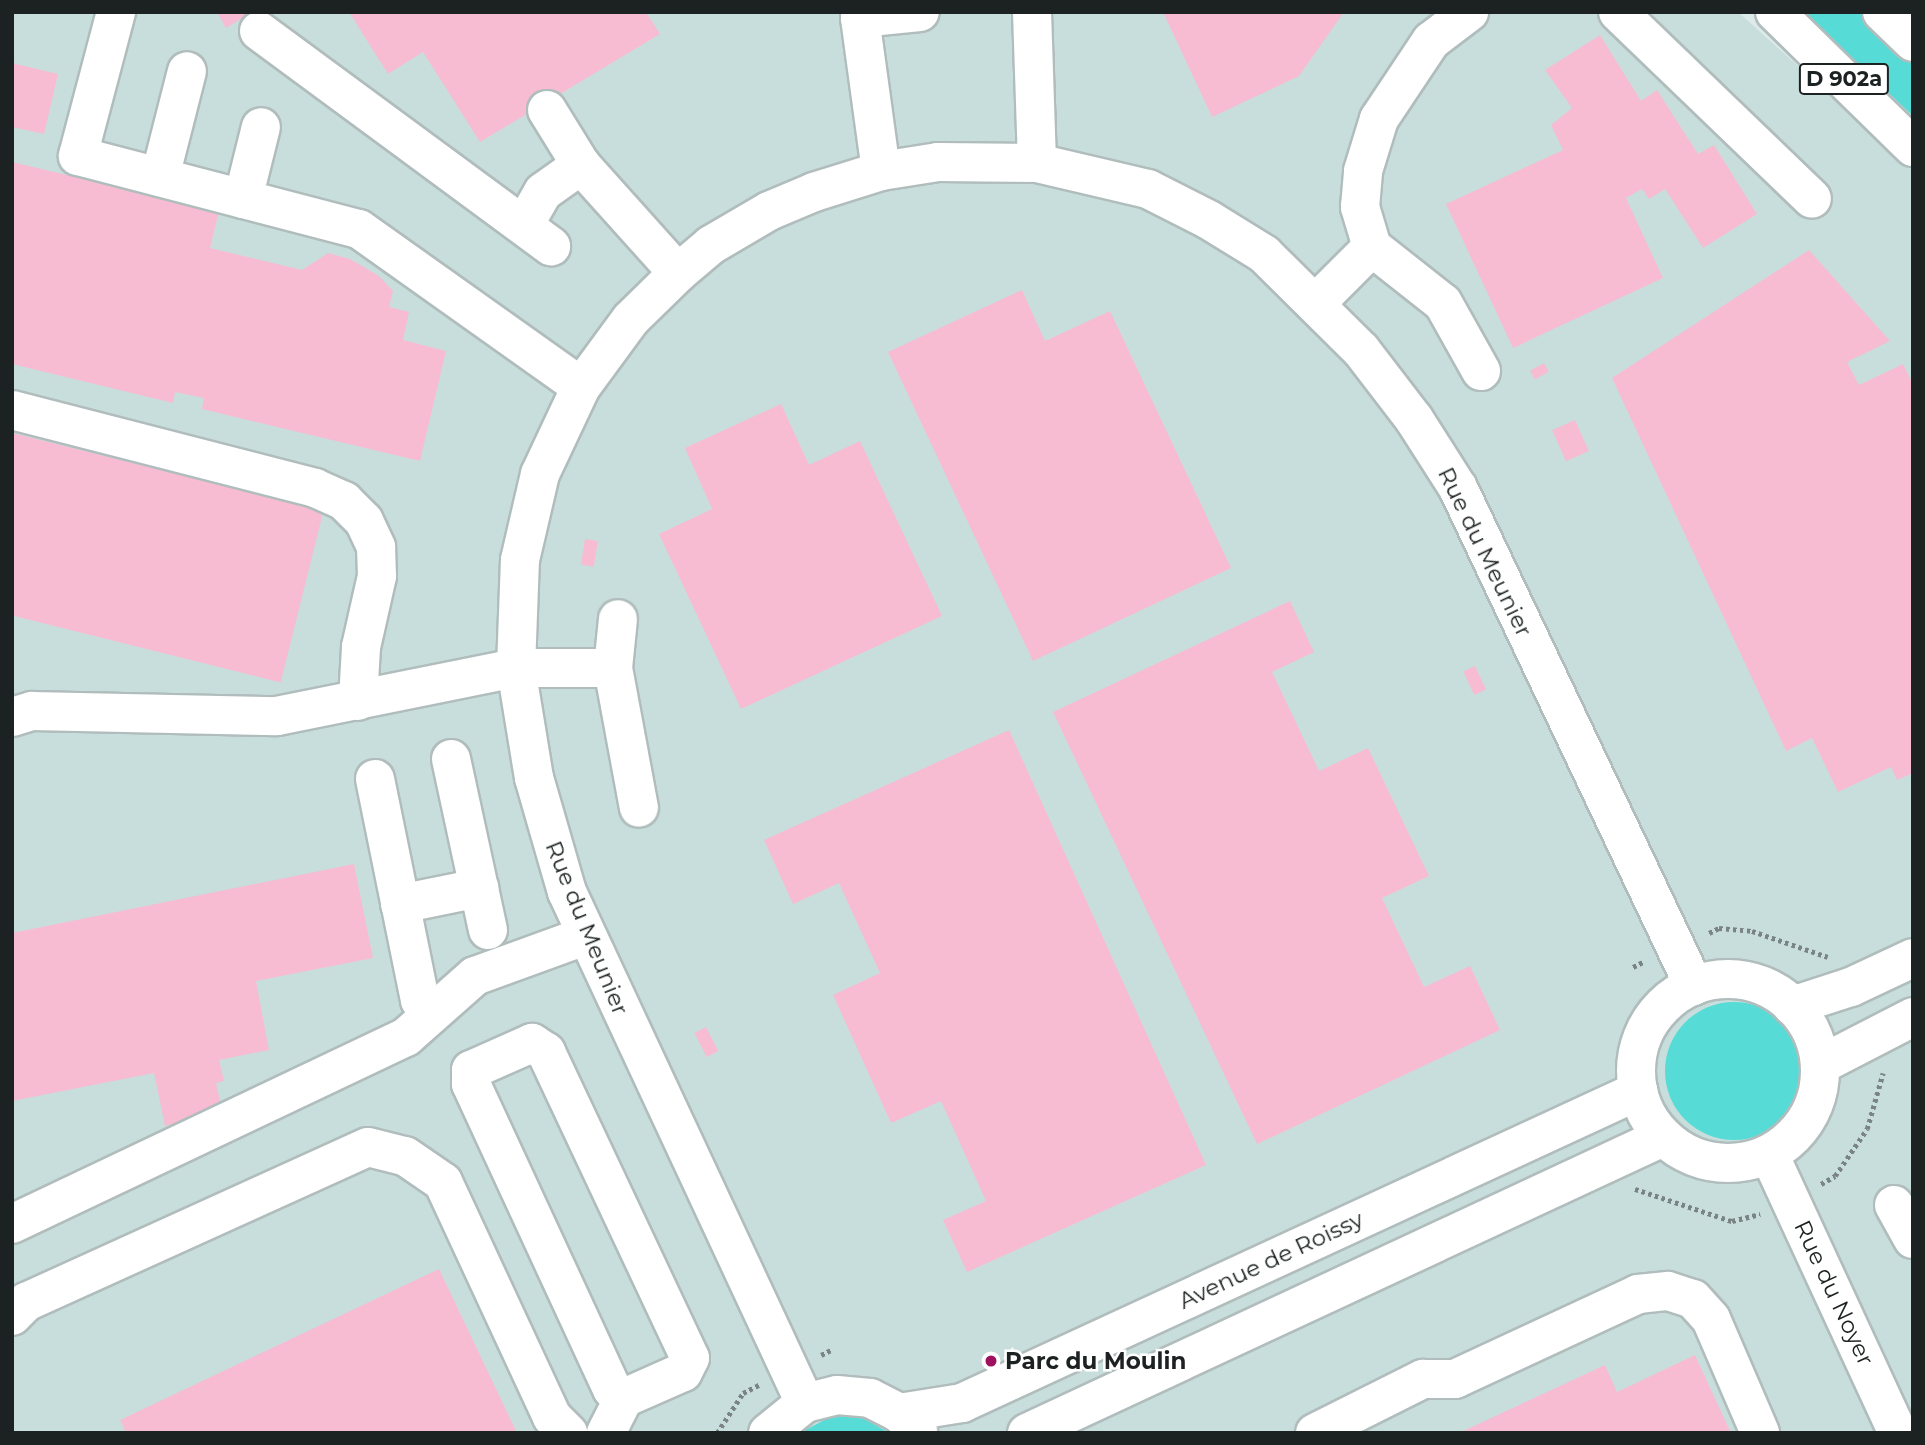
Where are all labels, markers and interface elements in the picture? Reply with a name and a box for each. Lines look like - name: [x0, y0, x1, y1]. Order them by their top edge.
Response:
- road number: D 902a: [1798, 62, 1890, 96]
- street label: Rue du Meunier: [1432, 463, 1538, 641]
- street label: Rue du Meunier: [540, 837, 634, 1019]
- street label: Avenue de Roissy: [1174, 1205, 1368, 1315]
- street label: Rue du Noyer: [1788, 1216, 1880, 1370]
- place label: Parc du Moulin: [1005, 1347, 1186, 1375]
- marker: Parc du Moulin: [983, 1353, 999, 1369]

